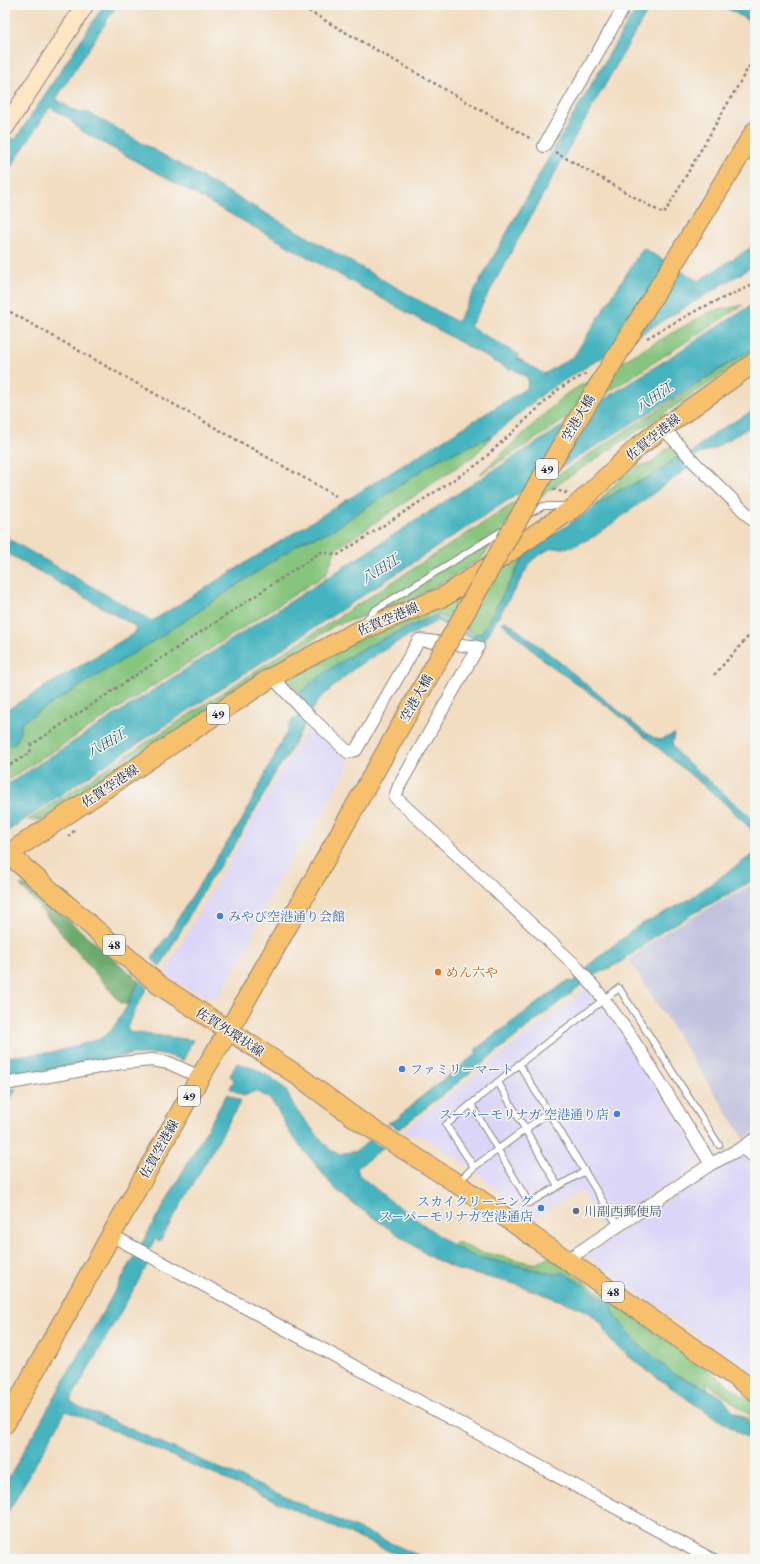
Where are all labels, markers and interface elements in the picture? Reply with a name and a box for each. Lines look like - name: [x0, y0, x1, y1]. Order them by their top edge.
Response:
- water label: 八田江: [632, 377, 678, 416]
- street label: 空港大橋: [557, 391, 599, 445]
- street label: 佐賀空港線: [622, 410, 684, 464]
- road number: 49: [536, 459, 558, 479]
- water label: 八田江: [357, 549, 404, 588]
- street label: 佐賀空港線: [355, 598, 421, 640]
- street label: 空港大橋: [396, 671, 436, 725]
- road number: 49: [207, 704, 229, 724]
- water label: 八田江: [83, 724, 130, 761]
- street label: 佐賀空港線: [78, 761, 142, 811]
- place label: みやび空港通り会館: [228, 908, 345, 925]
- marker: みやび空港通り会館: [215, 911, 225, 921]
- road number: 48: [103, 935, 125, 955]
- place label: めん六や: [446, 964, 498, 981]
- marker: めん六や: [433, 967, 443, 977]
- street label: 佐賀外環状線: [193, 1004, 267, 1060]
- place label: ファミリーマート: [410, 1061, 514, 1078]
- marker: ファミリーマート: [397, 1064, 407, 1074]
- road number: 49: [178, 1086, 200, 1106]
- place label: スーパーモリナガ 空港通り店: [439, 1106, 609, 1123]
- marker: スーパーモリナガ 空港通り店: [612, 1109, 622, 1119]
- street label: 佐賀空港線: [136, 1116, 182, 1182]
- place label: スカイクリーニング スーパーモリナガ空港通店: [379, 1193, 533, 1225]
- marker: スカイクリーニング スーパーモリナガ空港通店: [536, 1203, 546, 1213]
- place label: 川副西郵便局: [584, 1203, 662, 1220]
- marker: 川副西郵便局: [571, 1206, 581, 1216]
- road number: 48: [602, 1282, 624, 1302]

